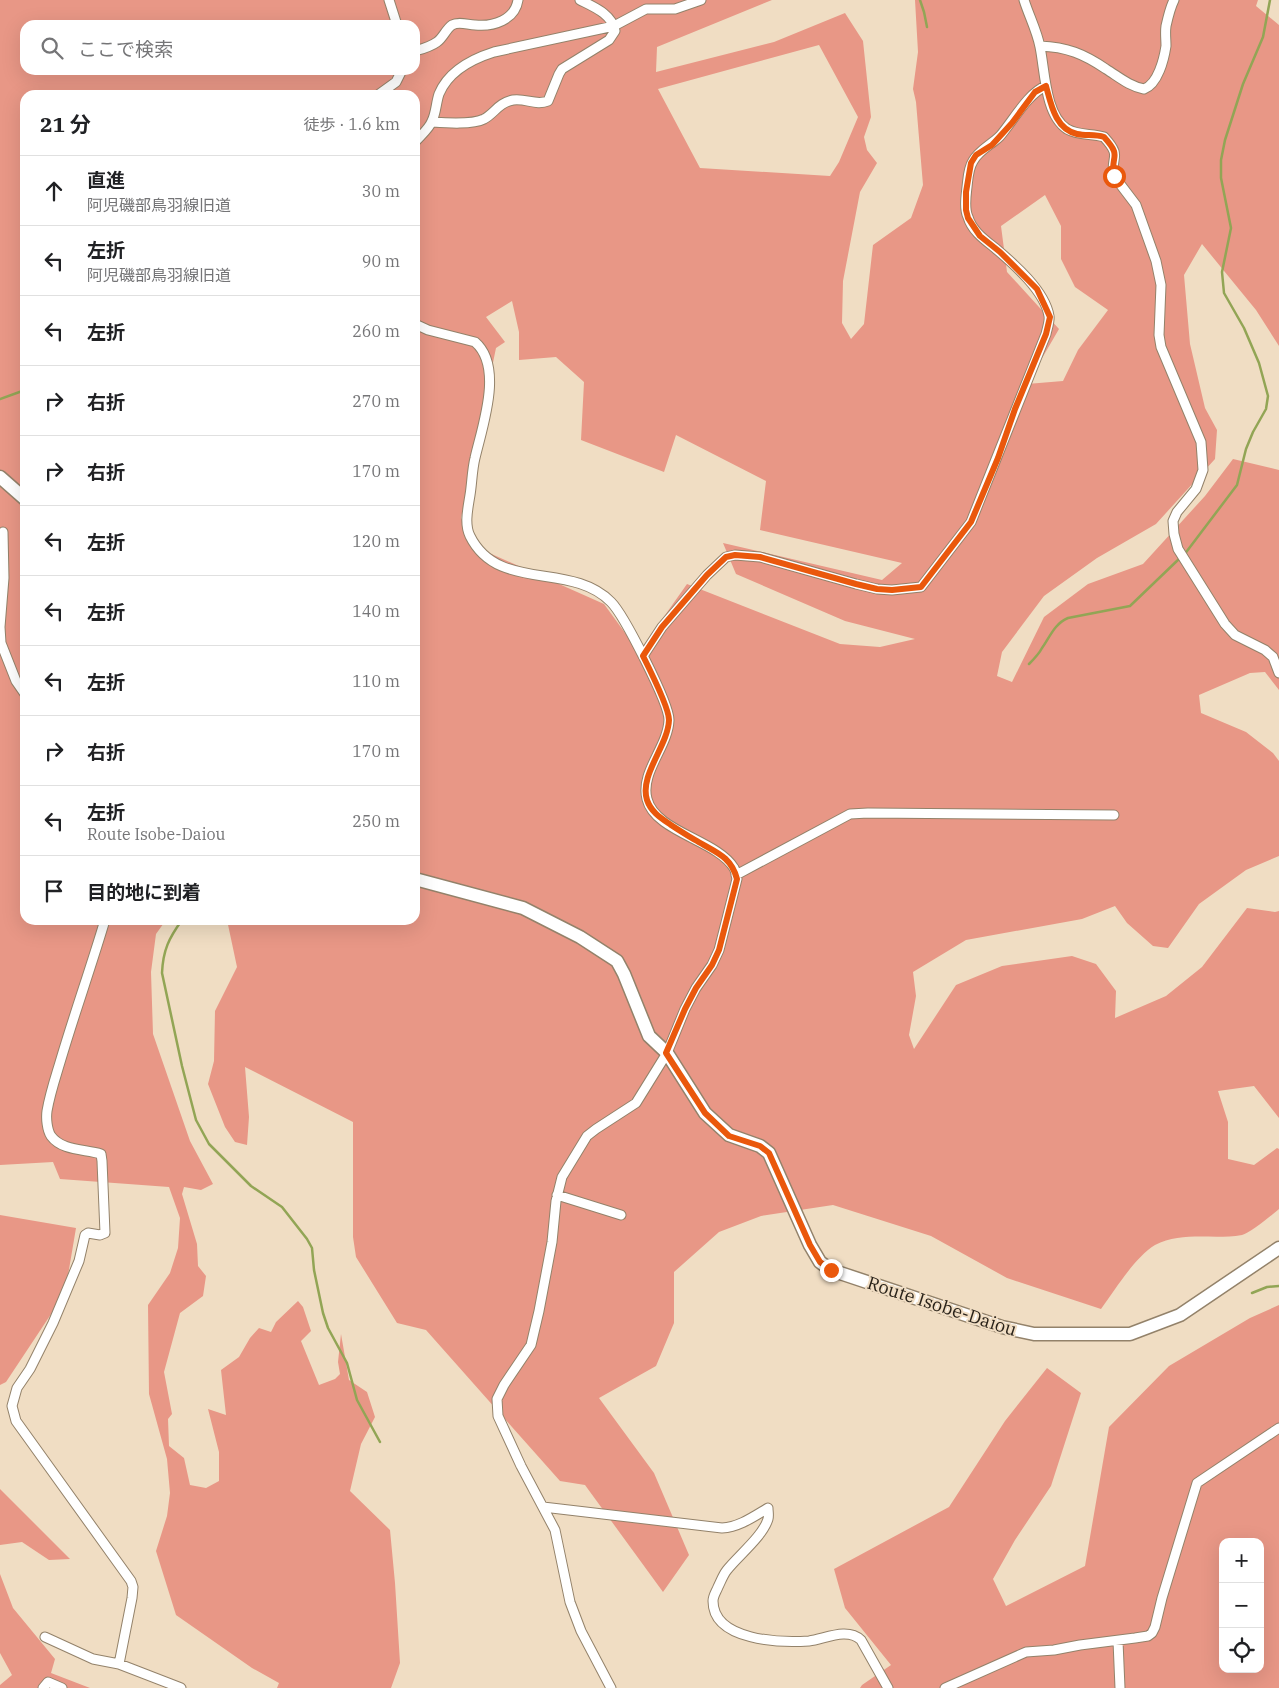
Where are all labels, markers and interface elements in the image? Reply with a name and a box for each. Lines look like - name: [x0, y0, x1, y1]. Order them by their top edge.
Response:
- search box: [20, 20, 420, 75]
- icon: search: [38, 34, 66, 62]
- text: ここで検索: [78, 37, 173, 61]
- text: 21 分: [40, 110, 91, 138]
- text: 徒歩 · 1.6 km: [304, 114, 400, 134]
- route start: [1103, 165, 1126, 188]
- text: 直進: [87, 168, 125, 192]
- icon: ahead: [40, 177, 68, 205]
- text: 30 m: [362, 181, 400, 201]
- text: 阿児磯部鳥羽線旧道: [87, 195, 231, 215]
- text: 左折: [87, 238, 125, 262]
- icon: left: [40, 247, 68, 275]
- text: 90 m: [362, 251, 400, 271]
- text: 阿児磯部鳥羽線旧道: [87, 265, 231, 285]
- icon: left: [40, 317, 68, 345]
- text: 左折: [87, 320, 125, 344]
- text: 260 m: [352, 321, 400, 341]
- icon: right: [40, 387, 68, 415]
- text: 右折: [87, 390, 125, 414]
- text: 270 m: [352, 391, 400, 411]
- icon: right: [40, 457, 68, 485]
- text: 右折: [87, 460, 125, 484]
- text: 170 m: [352, 461, 400, 481]
- icon: left: [40, 527, 68, 555]
- text: 左折: [87, 530, 125, 554]
- text: 120 m: [352, 531, 400, 551]
- icon: left: [40, 597, 68, 625]
- text: 左折: [87, 600, 125, 624]
- text: 140 m: [352, 601, 400, 621]
- icon: left: [40, 667, 68, 695]
- text: 左折: [87, 670, 125, 694]
- text: 110 m: [352, 671, 400, 691]
- icon: right: [40, 737, 68, 765]
- text: 右折: [87, 740, 125, 764]
- text: 170 m: [352, 741, 400, 761]
- text: 左折: [87, 800, 125, 824]
- icon: left: [40, 807, 68, 835]
- text: 250 m: [352, 811, 400, 831]
- text: Route Isobe-Daiou: [87, 824, 226, 844]
- icon: arrive: [40, 877, 68, 905]
- text: 目的地に到着: [87, 880, 201, 904]
- route end: [820, 1259, 843, 1282]
- street label: Route Isobe-Daiou: [864, 1271, 1020, 1341]
- map controls: [1219, 1538, 1264, 1673]
- button: +: [1219, 1538, 1264, 1583]
- button: −: [1219, 1583, 1264, 1628]
- button: locate: [1219, 1628, 1264, 1673]

